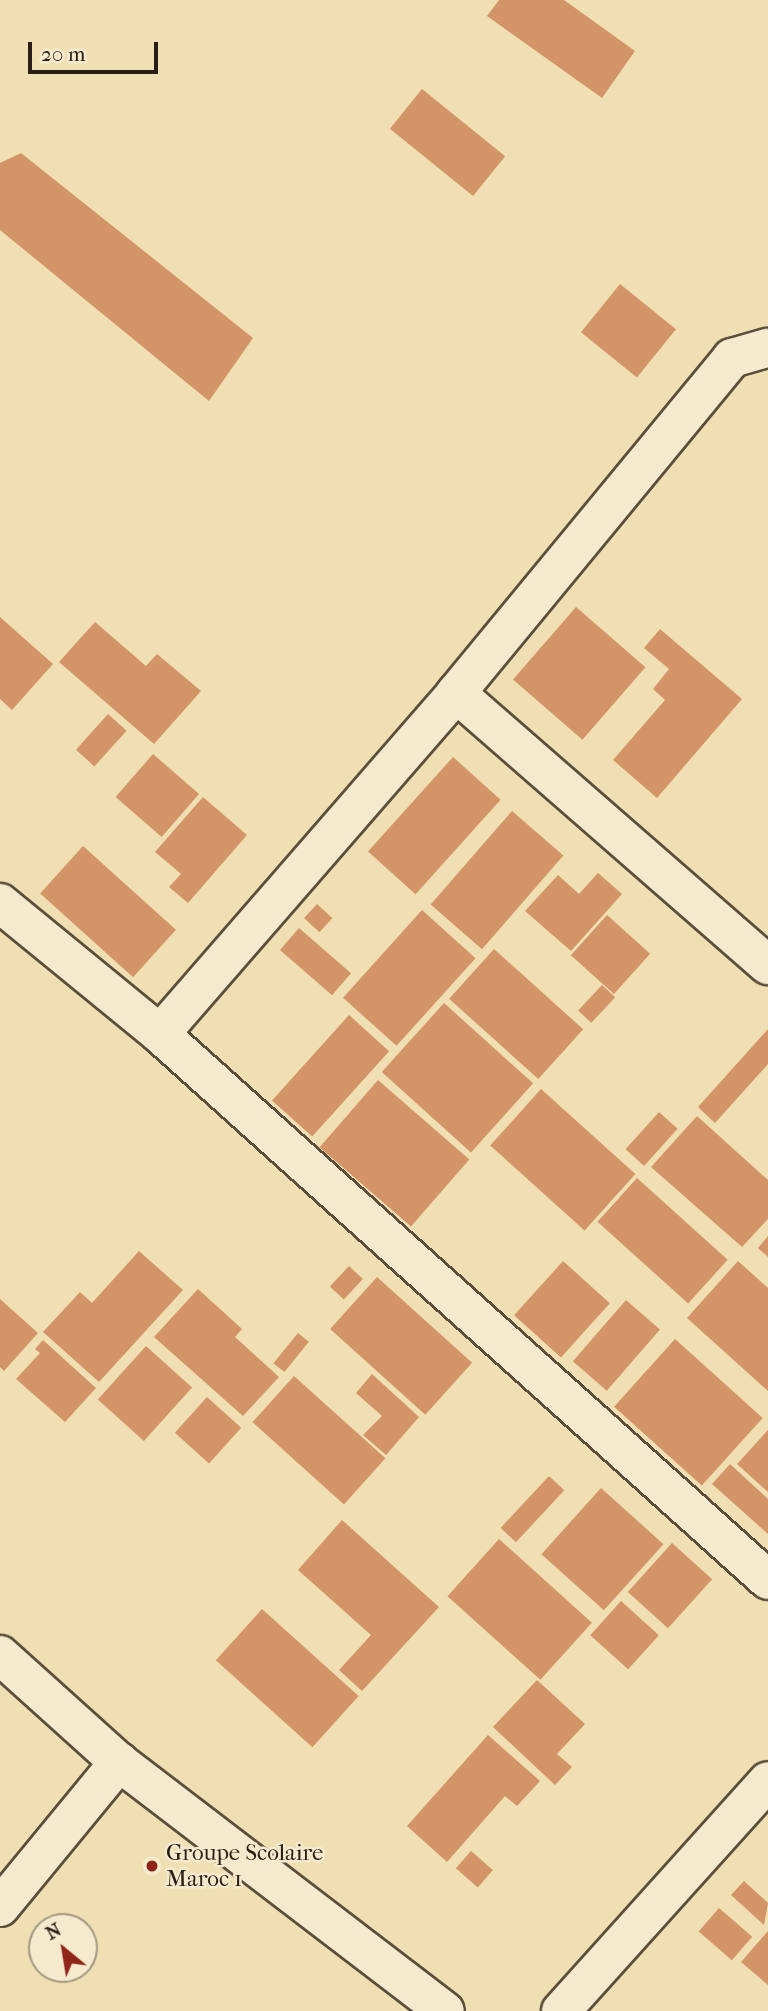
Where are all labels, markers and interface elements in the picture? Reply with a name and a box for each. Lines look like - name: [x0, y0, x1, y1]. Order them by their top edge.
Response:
- scale bar: [32, 28, 161, 72]
- text: 20 m: [41, 42, 85, 66]
- place label: Groupe Scolaire Maroc 1: [166, 1839, 323, 1893]
- marker: Groupe Scolaire Maroc 1: [144, 1858, 160, 1874]
- north arrow: [28, 1913, 98, 1983]
- text: N: [42, 1918, 65, 1945]

